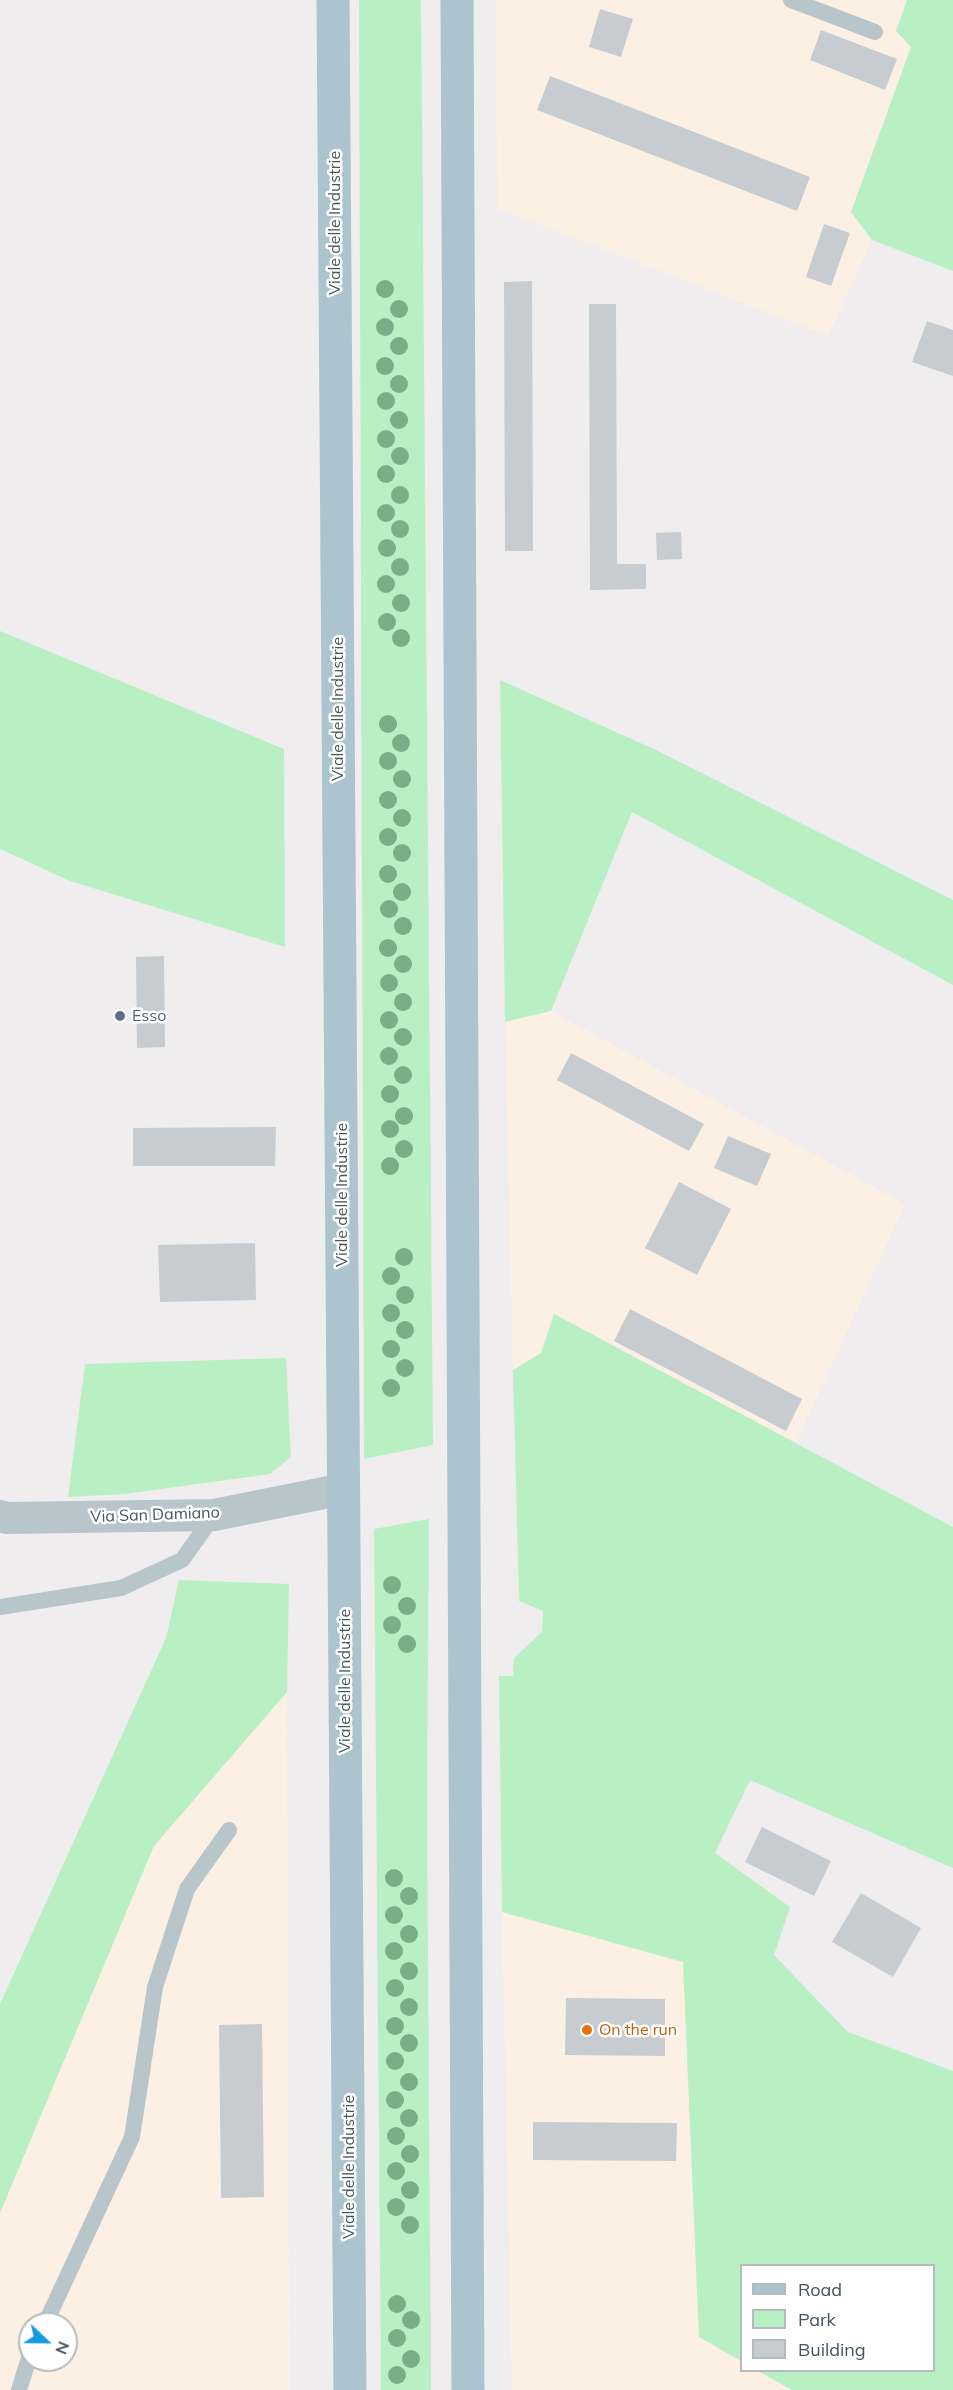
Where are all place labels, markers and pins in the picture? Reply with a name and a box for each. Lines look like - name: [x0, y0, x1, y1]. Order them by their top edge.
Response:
- place label: Esso: [132, 1006, 166, 1026]
- marker: Esso: [113, 1009, 127, 1023]
- place label: On the run: [599, 2020, 677, 2040]
- marker: On the run: [580, 2023, 594, 2037]

